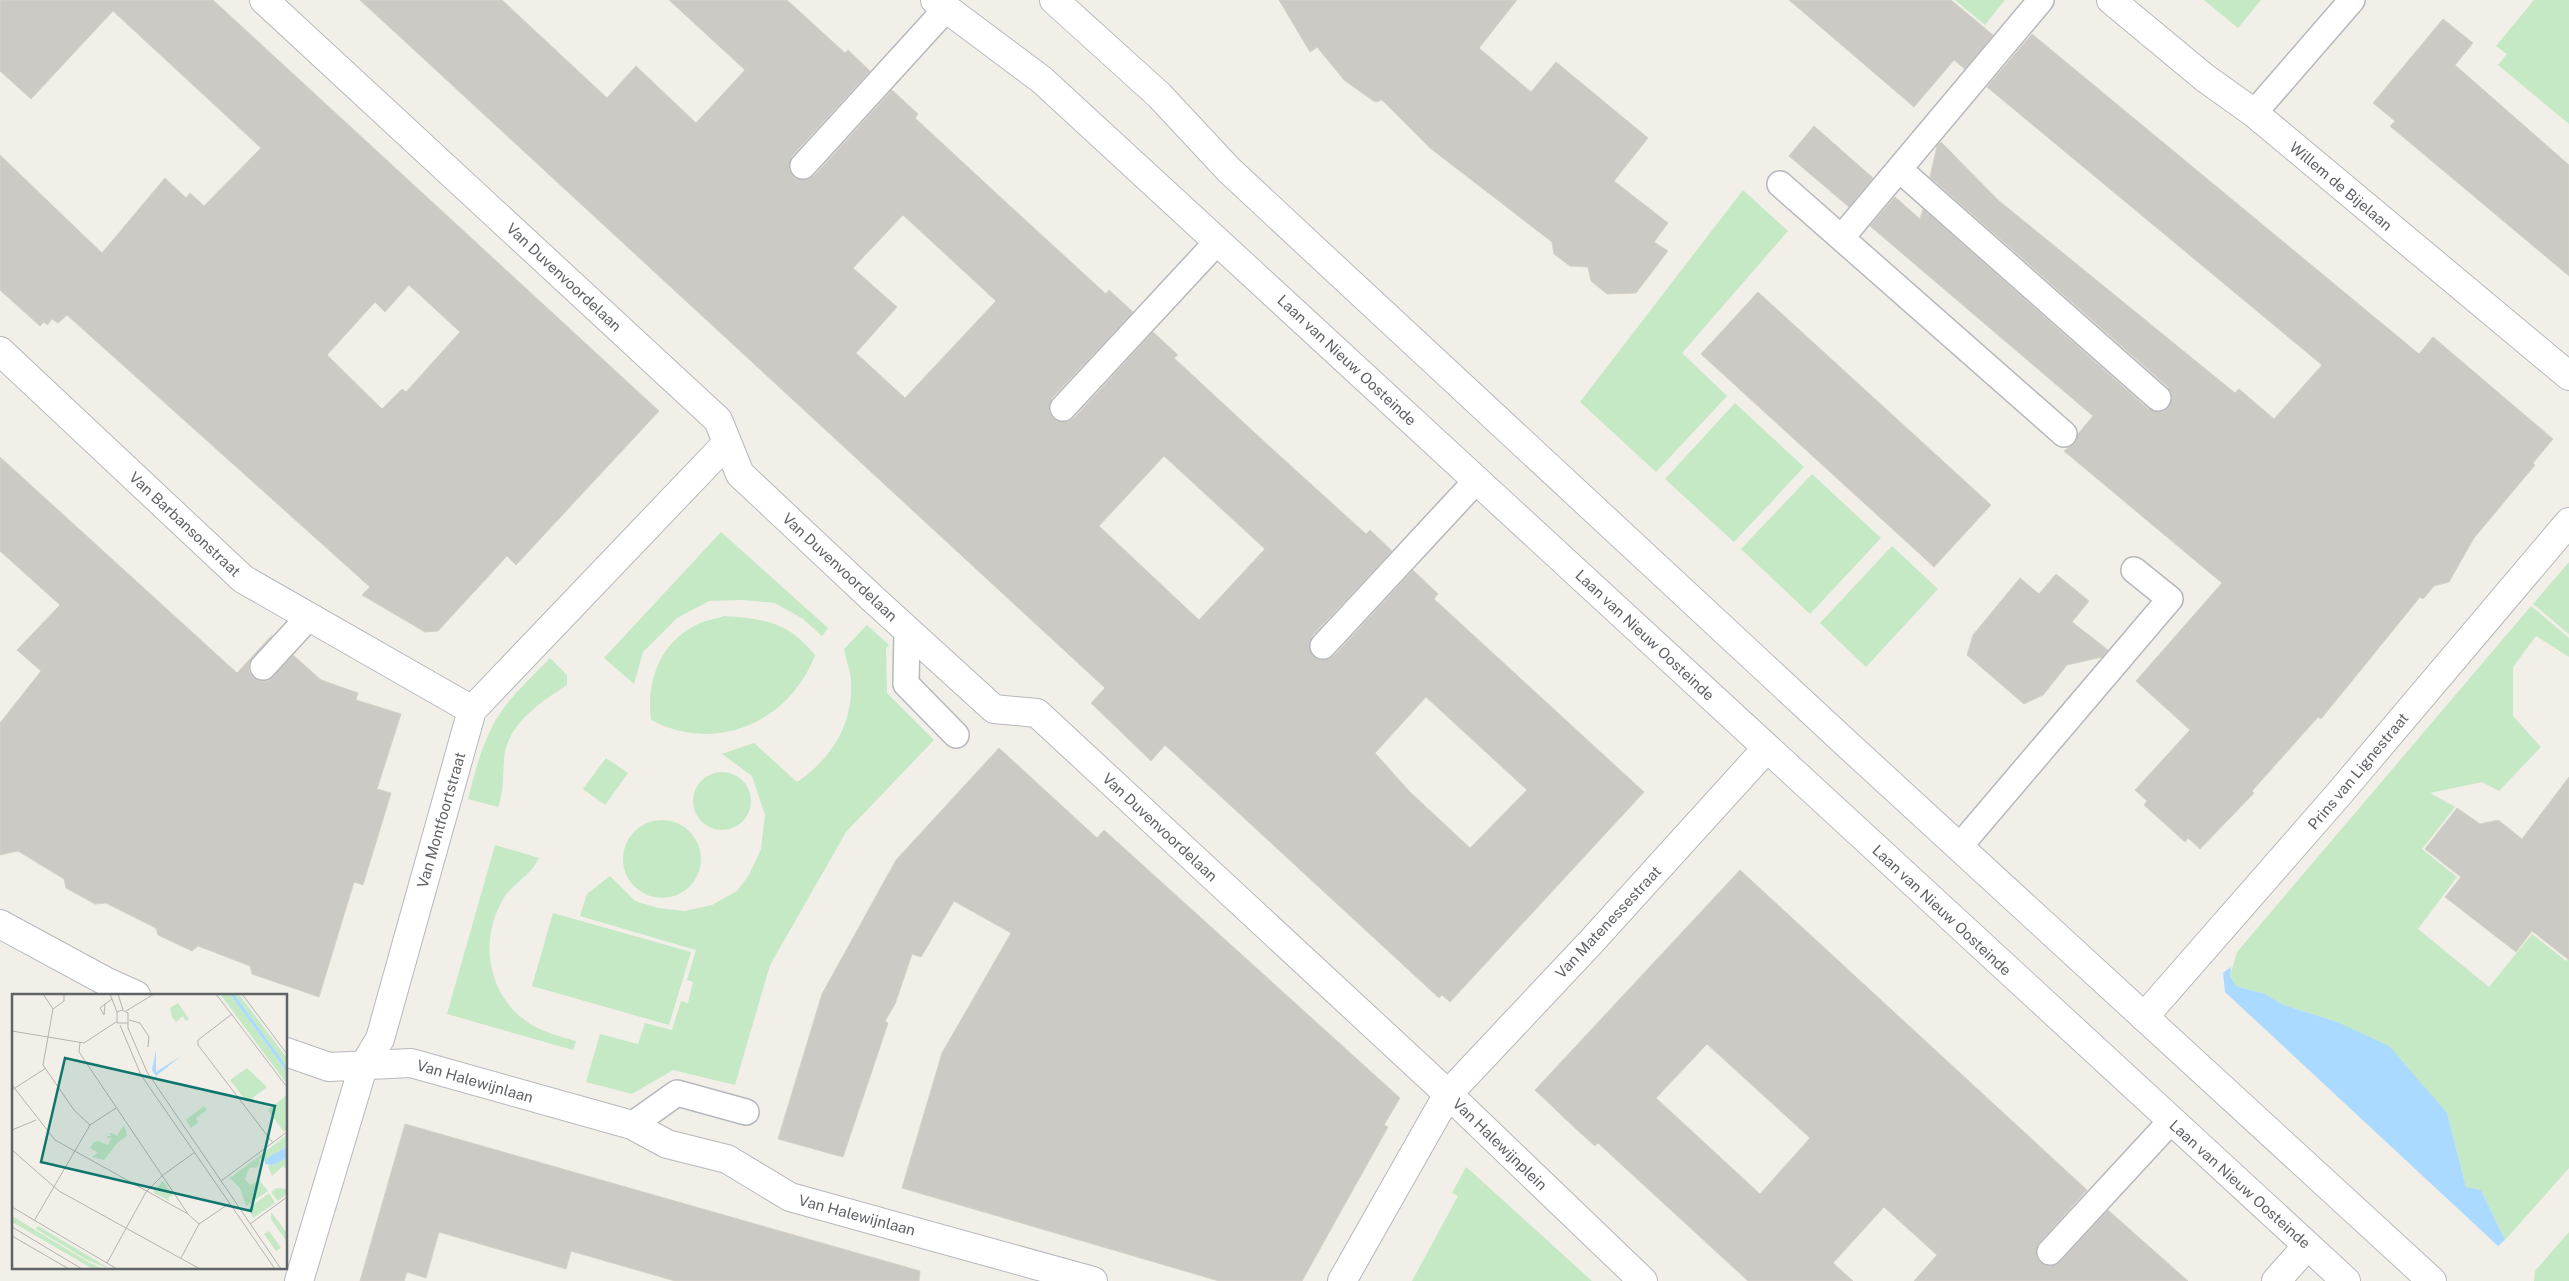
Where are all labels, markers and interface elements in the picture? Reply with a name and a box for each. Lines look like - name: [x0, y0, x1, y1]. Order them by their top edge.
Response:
- street label: Willem de Bijelaan: [2286, 138, 2396, 234]
- street label: Van Duvenvoordelaan: [503, 219, 625, 335]
- street label: Laan van Nieuw Oosteinde: [1274, 291, 1420, 429]
- street label: Van Barbansonstraat: [126, 468, 244, 580]
- street label: Van Duvenvoordelaan: [779, 509, 901, 625]
- street label: Laan van Nieuw Oosteinde: [1572, 566, 1718, 704]
- street label: Prins van Lignestraat: [2304, 709, 2412, 833]
- street label: Van Montfoortstraat: [413, 750, 469, 890]
- street label: Van Duvenvoordelaan: [1099, 769, 1221, 885]
- street label: Laan van Nieuw Oosteinde: [1869, 841, 2015, 979]
- street label: Van Matenessestraat: [1552, 862, 1664, 982]
- inset map: [12, 994, 288, 1268]
- street label: Van Halewijnlaan: [415, 1056, 535, 1106]
- street label: Van Halewijnplein: [1449, 1095, 1551, 1193]
- street label: Laan van Nieuw Oosteinde: [2166, 1116, 2314, 1252]
- street label: Van Halewijnlaan: [797, 1191, 917, 1239]

